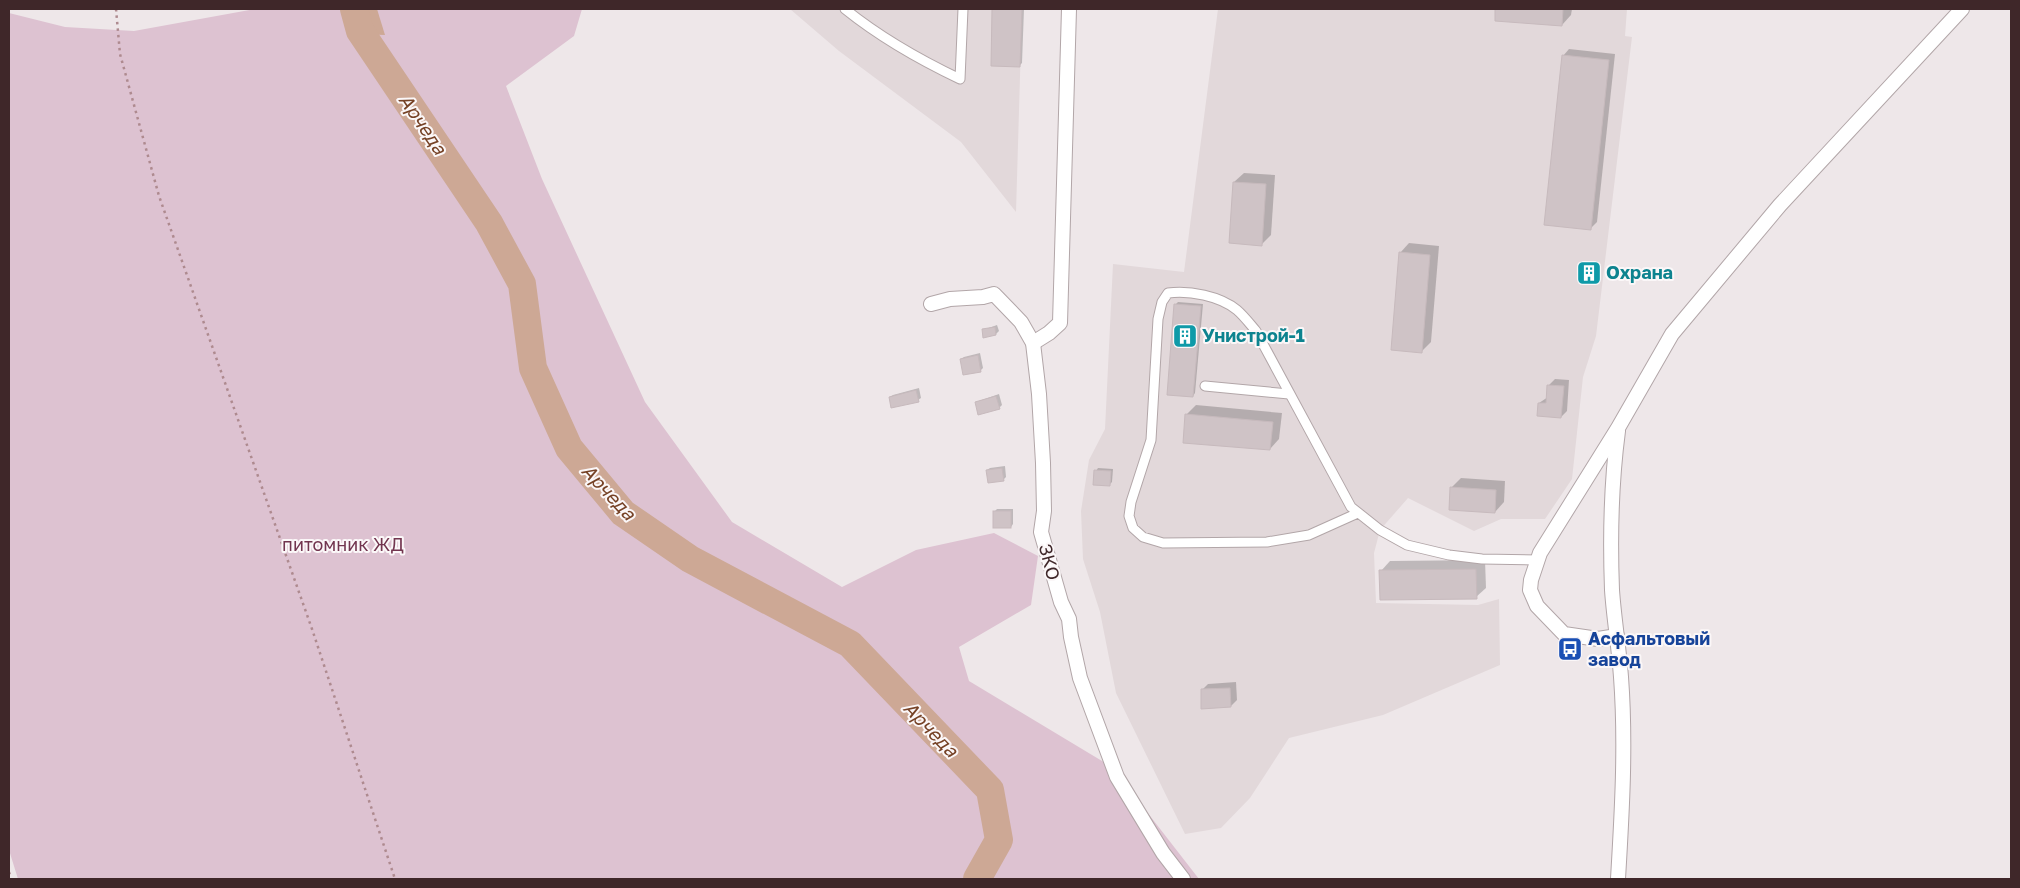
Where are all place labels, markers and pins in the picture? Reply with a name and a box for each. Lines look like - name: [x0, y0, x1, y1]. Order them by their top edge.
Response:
- building icon: Охрана: [1576, 260, 1602, 286]
- place label: Охрана: [1606, 261, 1673, 283]
- building icon: Унистрой-1: [1172, 323, 1198, 349]
- place label: Унистрой-1: [1202, 324, 1305, 346]
- place label: Асфальтовый завод: [1588, 627, 1710, 670]
- bus stop icon: Асфальтовый завод: [1557, 636, 1583, 662]

